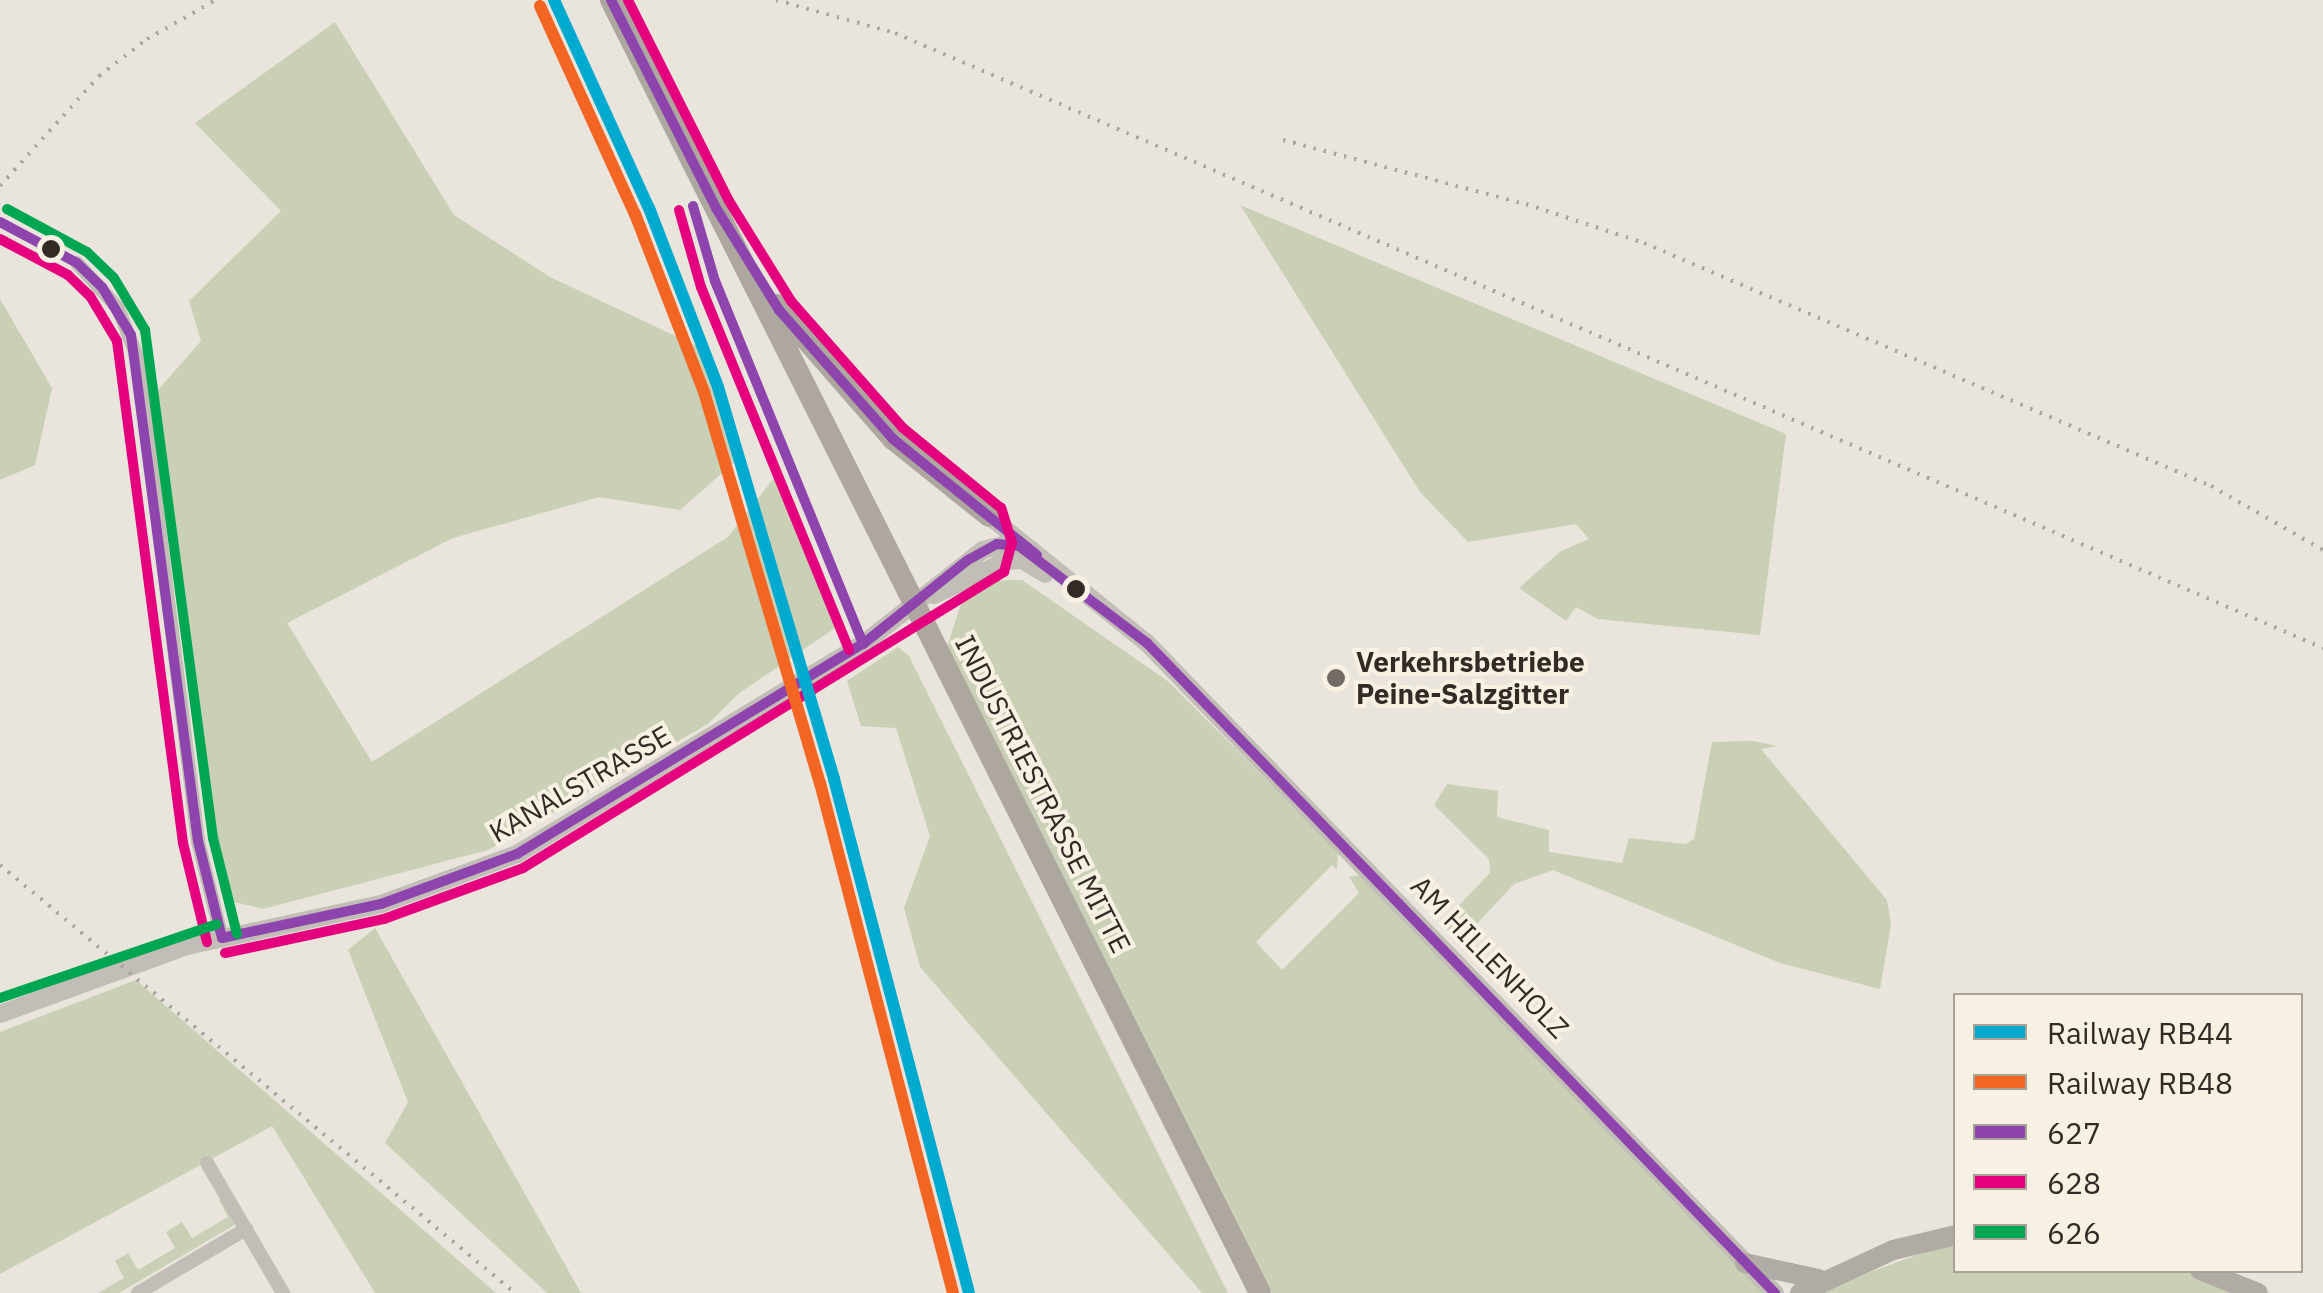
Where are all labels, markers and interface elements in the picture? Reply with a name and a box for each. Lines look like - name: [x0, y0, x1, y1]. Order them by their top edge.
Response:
- unlabelled marker: [41, 239, 61, 259]
- unlabelled marker: [1066, 579, 1086, 599]
- street label: INDUSTRIESTRASSE MITTE: [948, 630, 1138, 958]
- place label: Verkehrsbetriebe Peine-Salzgitter: [1356, 645, 1585, 711]
- marker: Verkehrsbetriebe Peine-Salzgitter: [1325, 667, 1347, 689]
- street label: KANALSTRASSE: [483, 718, 677, 850]
- street label: AM HILLENHOLZ: [1404, 869, 1576, 1045]
- legend: [1953, 993, 2303, 1273]
- text: Railway RB44: [2047, 1013, 2233, 1052]
- text: Railway RB48: [2047, 1063, 2233, 1102]
- text: 627: [2047, 1113, 2101, 1152]
- text: 628: [2047, 1163, 2101, 1202]
- text: 626: [2047, 1213, 2101, 1252]

